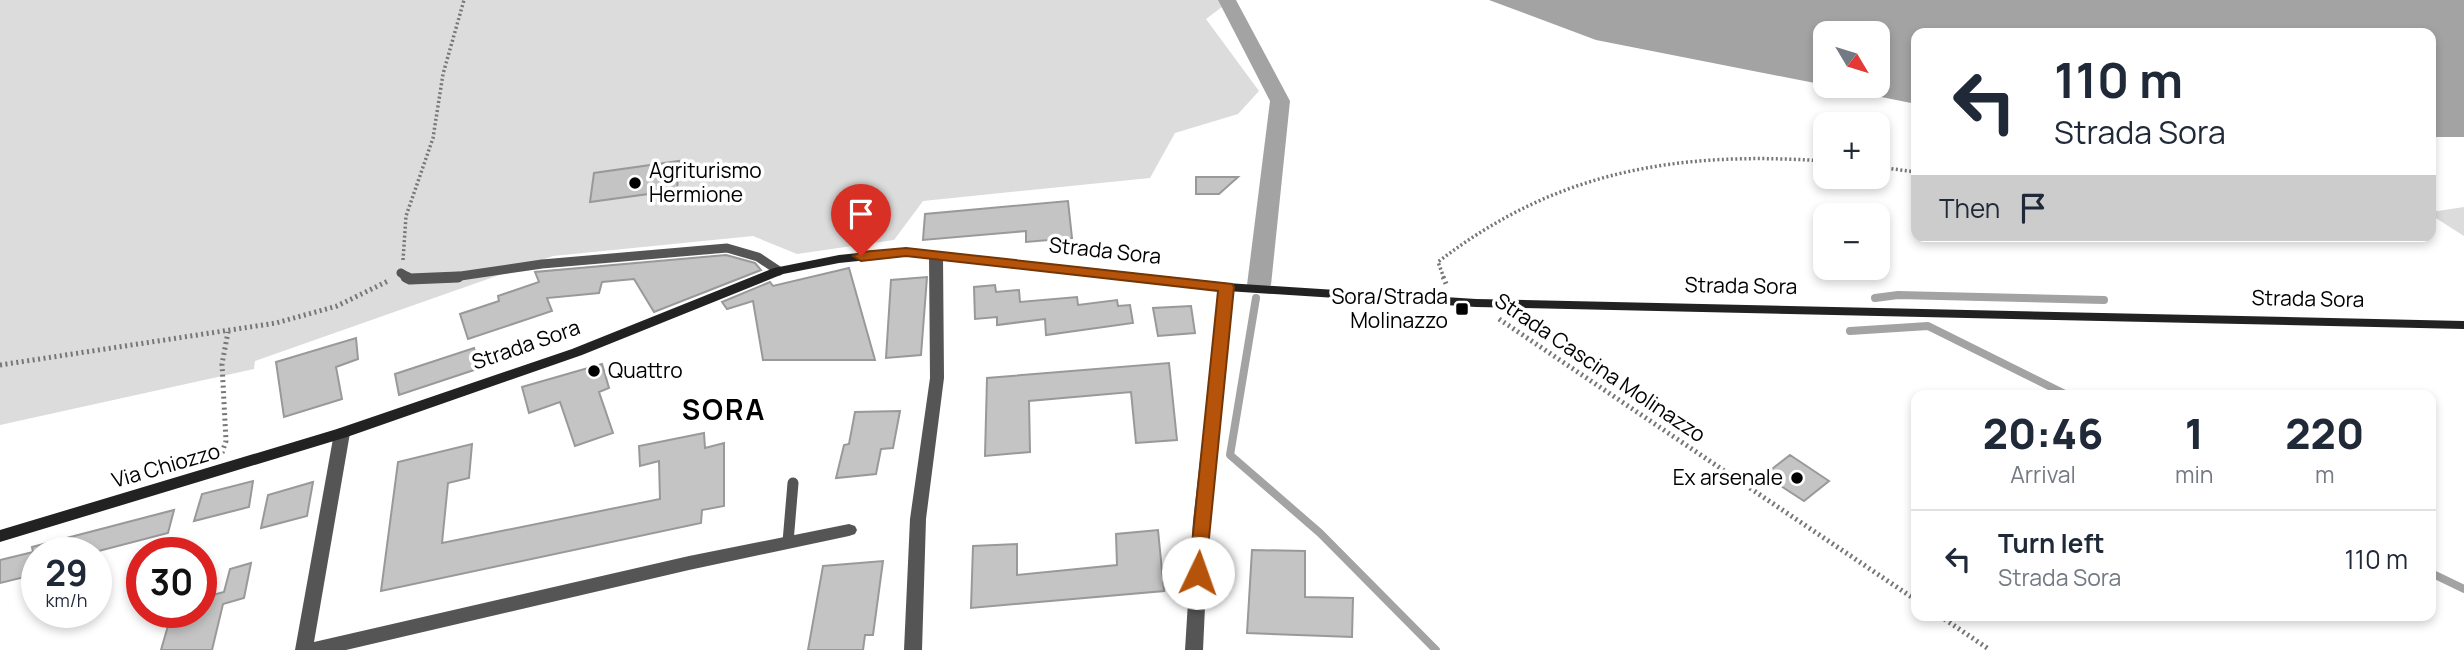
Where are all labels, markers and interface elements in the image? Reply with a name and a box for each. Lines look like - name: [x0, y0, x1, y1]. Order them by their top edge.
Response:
- north arrow: [1813, 21, 1890, 98]
- map controls: [1813, 21, 1890, 280]
- text: 110 m: [2054, 46, 2183, 113]
- icon: left: [1939, 56, 2030, 147]
- text: Strada Sora: [2054, 110, 2226, 154]
- button: +: [1813, 112, 1890, 189]
- place label: Agriturismo Hermione: [649, 156, 762, 208]
- marker: Agriturismo Hermione: [627, 175, 643, 191]
- pin: [831, 184, 891, 256]
- icon: arrive: [2014, 189, 2052, 227]
- text: Then: [1939, 190, 2000, 226]
- icon: arrive: [842, 195, 880, 233]
- button: −: [1813, 203, 1890, 280]
- street label: Strada Sora: [1048, 230, 1163, 270]
- street label: Strada Sora: [1684, 270, 1798, 300]
- place label: Sora/Strada Molinazzo: [1331, 282, 1448, 334]
- street label: Strada Sora: [2251, 283, 2365, 313]
- street label: Strada Cascina Molinazzo: [1490, 286, 1711, 448]
- marker: Sora/Strada Molinazzo: [1454, 301, 1470, 317]
- street label: Strada Sora: [468, 312, 583, 376]
- place label: Quattro: [608, 356, 683, 384]
- marker: Quattro: [586, 363, 602, 379]
- district label: SORA: [682, 390, 766, 428]
- text: 20:46: [1983, 404, 2103, 462]
- text: 1: [2185, 404, 2204, 462]
- text: 220: [2285, 404, 2364, 462]
- street label: Via Chiozzo: [108, 436, 223, 494]
- text: Arrival: [2010, 458, 2076, 490]
- text: min: [2175, 458, 2214, 490]
- text: m: [2315, 458, 2335, 490]
- place label: Ex arsenale: [1673, 463, 1783, 491]
- marker: Ex arsenale: [1789, 470, 1805, 486]
- text: Turn left: [1998, 525, 2105, 561]
- position arrow: [1161, 536, 1235, 610]
- speed limit sign: 30: [126, 537, 217, 628]
- icon: left: [1939, 540, 1977, 578]
- text: 110 m: [2345, 541, 2408, 577]
- text: 29: [45, 549, 88, 597]
- text: Strada Sora: [1998, 561, 2121, 593]
- text: km/h: [46, 588, 87, 612]

